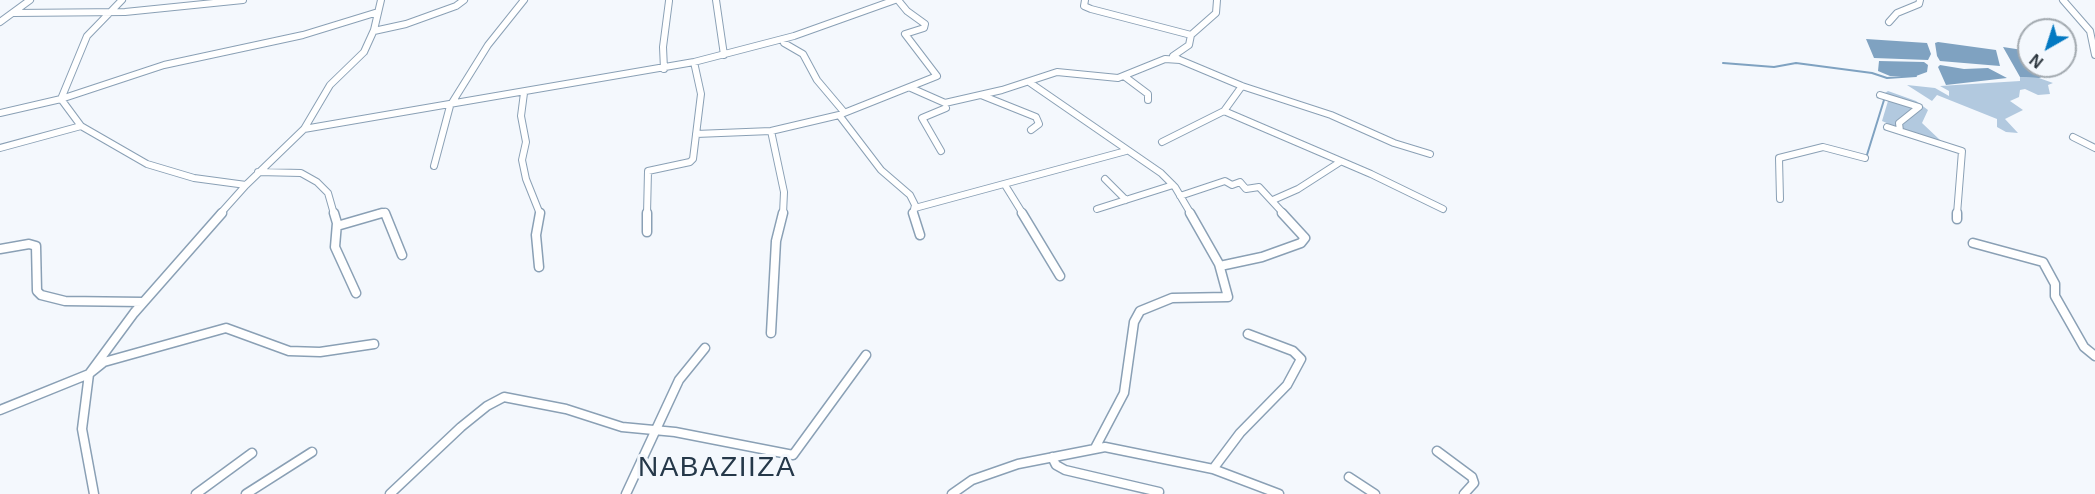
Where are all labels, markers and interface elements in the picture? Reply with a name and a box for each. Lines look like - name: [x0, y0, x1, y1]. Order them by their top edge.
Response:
- north arrow: [2017, 18, 2077, 78]
- text: N: [2027, 51, 2046, 71]
- district label: NABAZIIZA: [638, 451, 796, 485]

